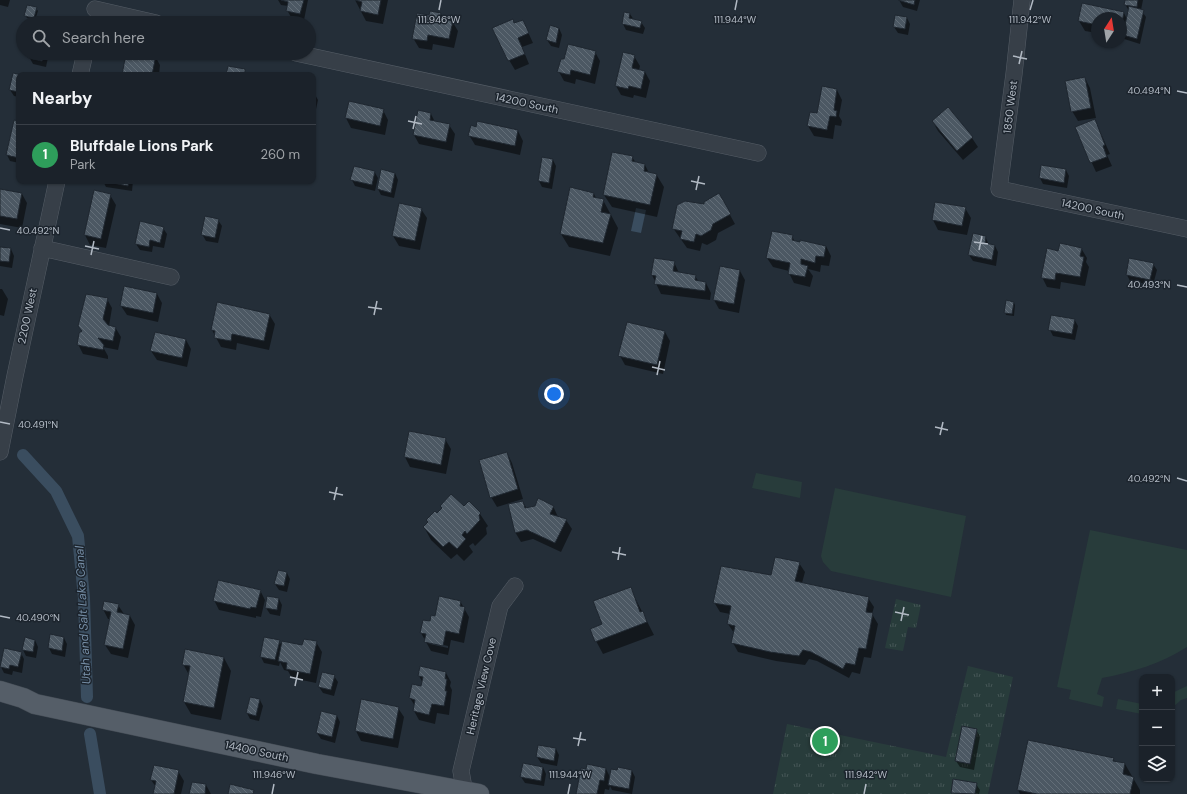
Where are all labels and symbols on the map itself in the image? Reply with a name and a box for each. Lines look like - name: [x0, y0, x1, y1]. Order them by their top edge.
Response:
- north arrow: [1091, 12, 1127, 48]
- text: 111.946°W: [418, 13, 461, 26]
- text: 111.944°W: [714, 13, 757, 26]
- text: 111.942°W: [1009, 13, 1051, 26]
- street label: 1850 West: [1000, 80, 1020, 134]
- text: 40.494°N: [1127, 84, 1171, 97]
- street label: 14200 South: [494, 89, 560, 117]
- street label: 14200 South: [1060, 195, 1126, 223]
- text: 40.492°N: [17, 224, 59, 237]
- text: 40.493°N: [1128, 278, 1171, 291]
- street label: 2200 West: [14, 287, 40, 345]
- your location: [544, 384, 564, 404]
- text: 40.491°N: [18, 418, 58, 431]
- text: 40.492°N: [1128, 472, 1170, 485]
- water label: Utah and Salt Lake Canal: [71, 545, 95, 685]
- text: 40.490°N: [16, 611, 60, 624]
- street label: Heritage View Cove: [463, 636, 499, 736]
- pin: 1: [812, 726, 838, 756]
- street label: 14400 South: [224, 737, 290, 765]
- text: 111.946°W: [253, 768, 296, 781]
- text: 111.944°W: [549, 768, 592, 781]
- text: 111.942°W: [845, 768, 887, 781]

